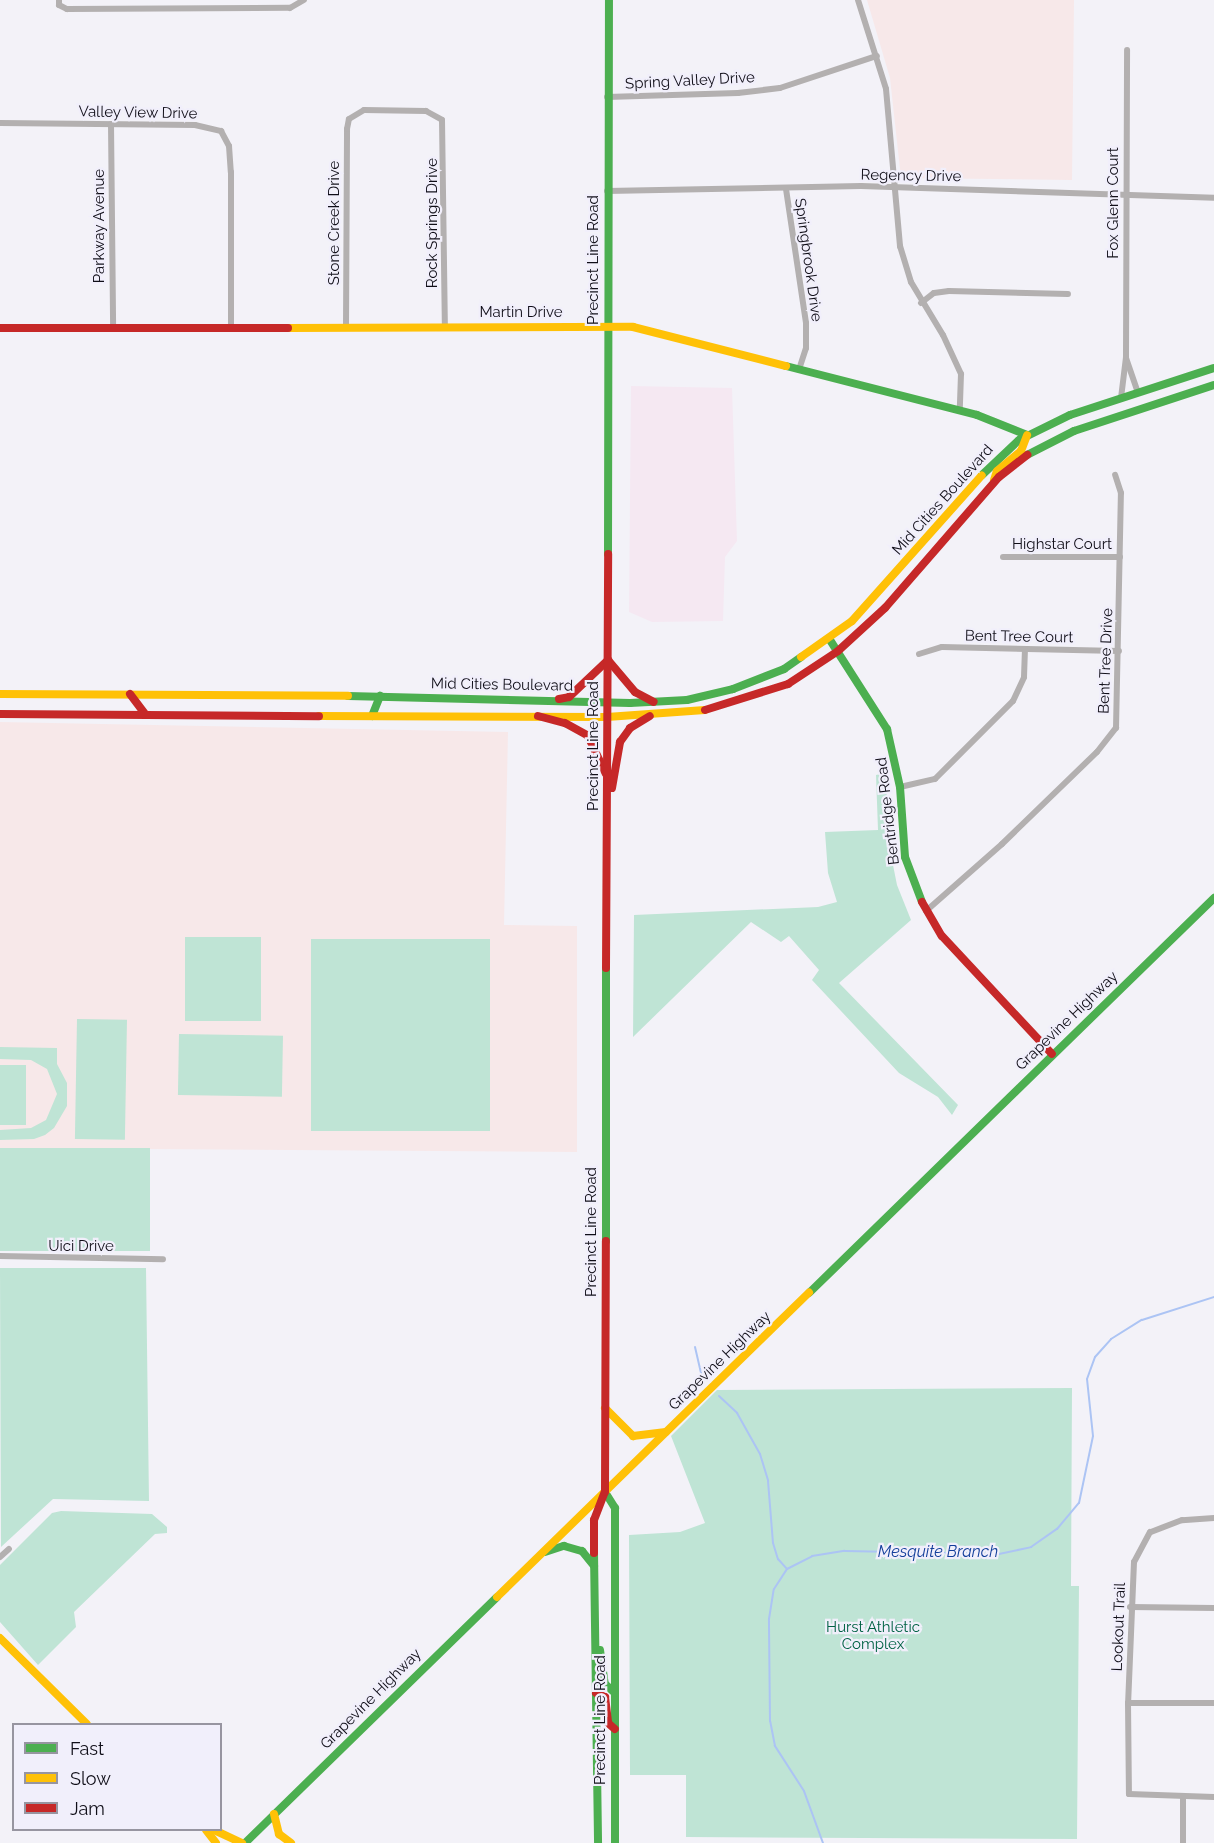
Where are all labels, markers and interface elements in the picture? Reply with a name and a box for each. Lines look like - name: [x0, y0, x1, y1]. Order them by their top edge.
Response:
- street label: Spring Valley Drive: [624, 69, 756, 93]
- street label: Valley View Drive: [78, 103, 198, 123]
- street label: Fox Glenn Court: [1105, 147, 1123, 259]
- street label: Rock Springs Drive: [424, 158, 442, 288]
- street label: Stone Creek Drive: [326, 161, 344, 285]
- street label: Regency Drive: [860, 166, 962, 186]
- street label: Parkway Avenue: [91, 168, 109, 284]
- street label: Precinct Line Road: [585, 195, 603, 325]
- street label: Springbrook Drive: [790, 197, 826, 323]
- street label: Martin Drive: [479, 304, 563, 322]
- street label: Mid Cities Boulevard: [889, 441, 997, 559]
- street label: Highstar Court: [1012, 536, 1112, 554]
- street label: Bent Tree Drive: [1095, 608, 1117, 714]
- street label: Bent Tree Court: [964, 627, 1074, 647]
- street label: Mid Cities Boulevard: [431, 675, 573, 695]
- street label: Precinct Line Road: [585, 681, 603, 811]
- street label: Bentridge Road: [872, 756, 904, 866]
- street label: Grapevine Highway: [1012, 968, 1122, 1074]
- street label: Precinct Line Road: [583, 1167, 601, 1297]
- street label: Uici Drive: [48, 1238, 114, 1256]
- street label: Grapevine Highway: [665, 1308, 775, 1414]
- water label: Mesquite Branch: [878, 1542, 998, 1562]
- street label: Lookout Trail: [1108, 1582, 1130, 1672]
- park label: Hurst Athletic Complex: [826, 1618, 920, 1653]
- street label: Grapevine Highway: [317, 1645, 425, 1753]
- street label: Precinct Line Road: [592, 1655, 610, 1785]
- legend: [12, 1723, 222, 1831]
- text: Fast: [70, 1738, 104, 1759]
- text: Slow: [70, 1768, 111, 1789]
- text: Jam: [70, 1798, 105, 1819]

